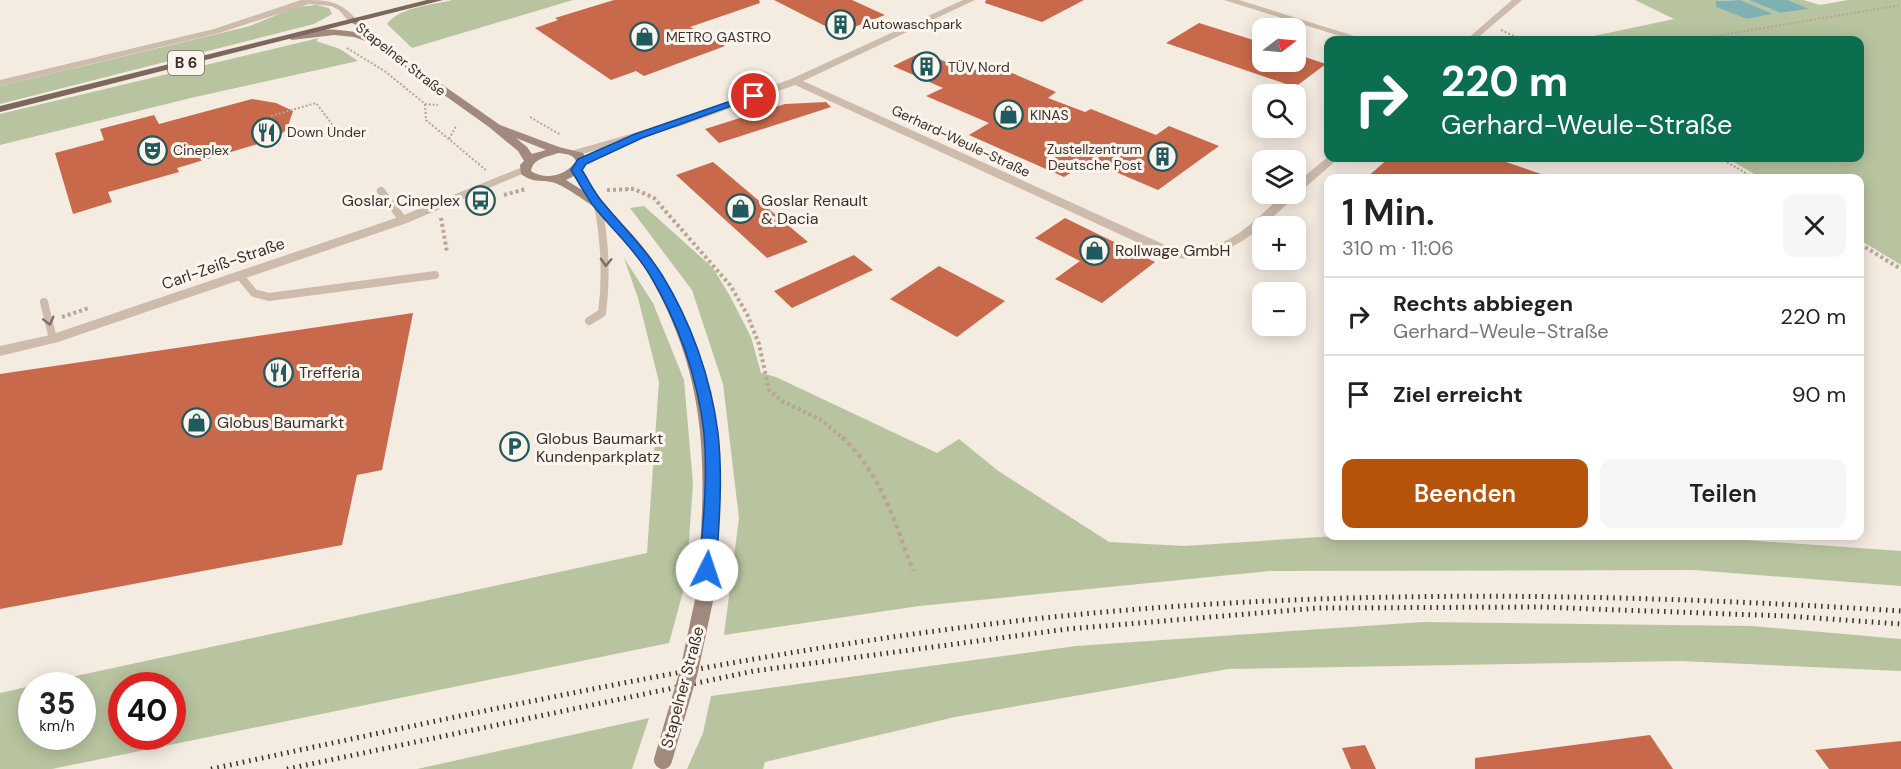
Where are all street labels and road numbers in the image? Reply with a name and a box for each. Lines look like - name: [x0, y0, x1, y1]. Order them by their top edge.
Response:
- street label: Stapelner Straße: [352, 18, 450, 100]
- road number: B 6: [168, 51, 204, 75]
- street label: Gerhard-Weule-Straße: [889, 101, 1033, 181]
- street label: Carl-Zeiß-Straße: [159, 233, 287, 294]
- street label: Stapelner Straße: [656, 624, 709, 750]

